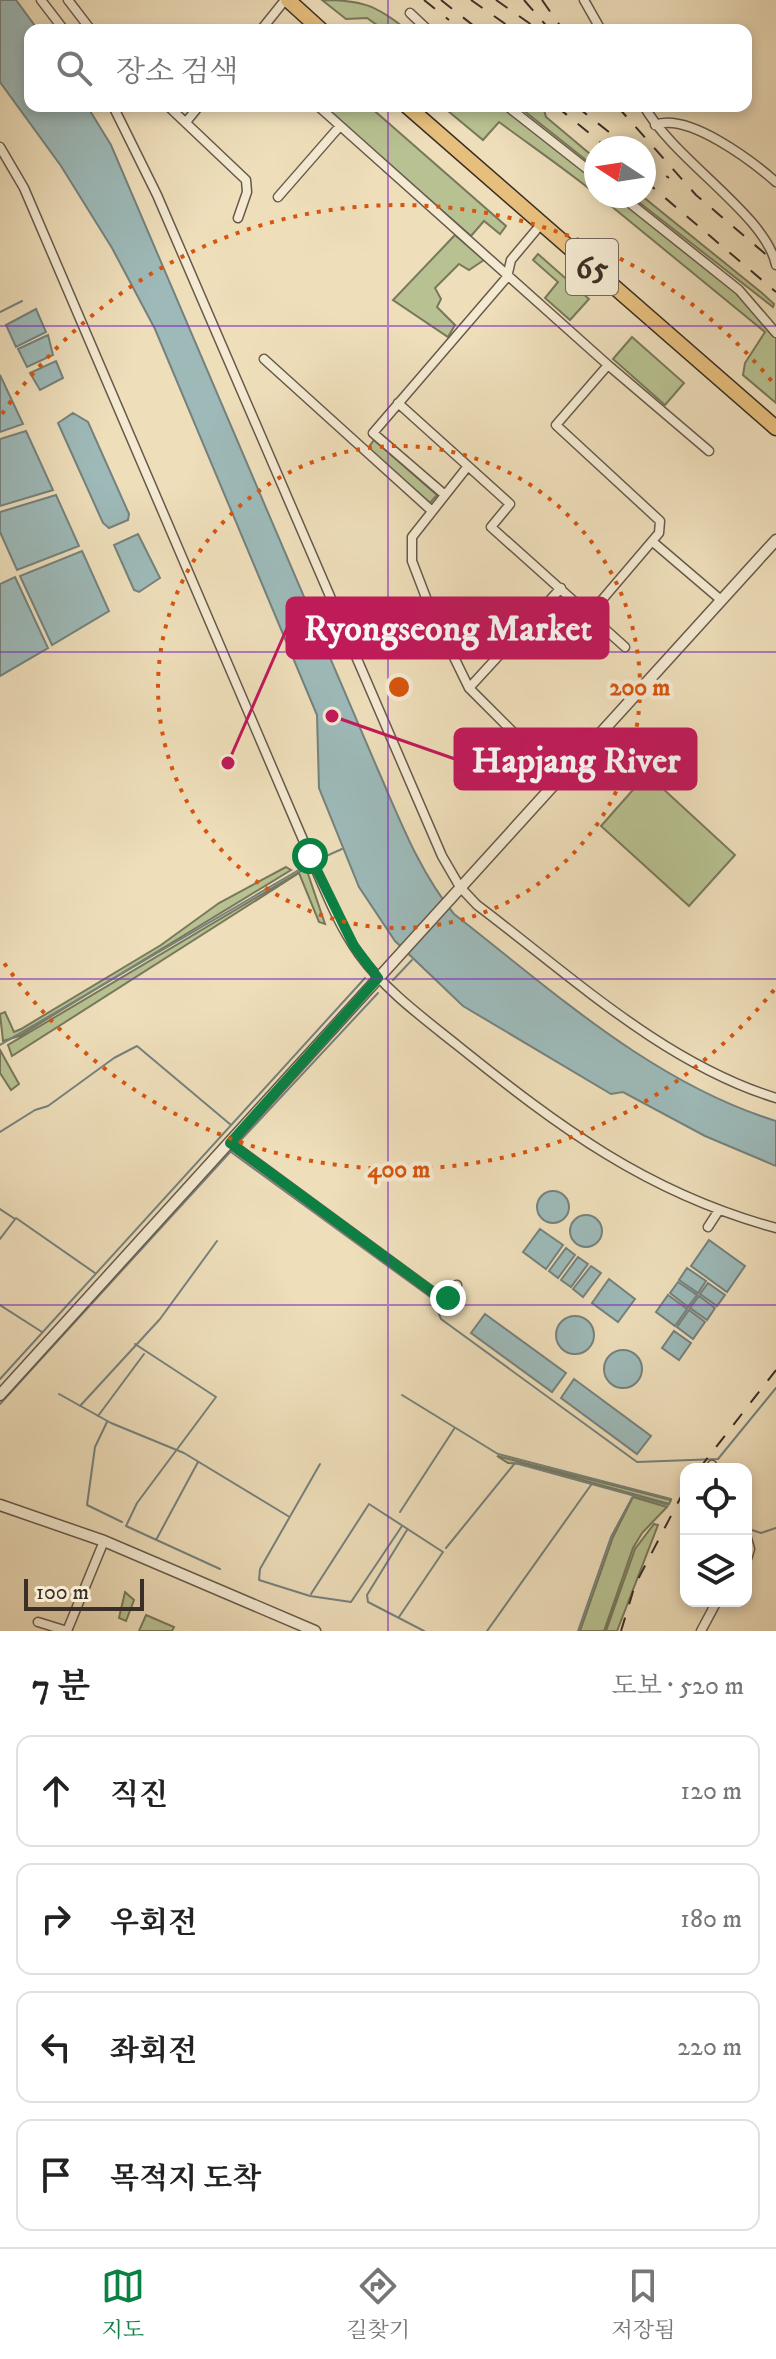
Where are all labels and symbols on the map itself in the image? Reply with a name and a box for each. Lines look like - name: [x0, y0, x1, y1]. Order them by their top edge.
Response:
- north arrow: [584, 136, 656, 208]
- road number: 65: [566, 239, 618, 295]
- callout: Ryongseong Market: [287, 598, 608, 658]
- text: Ryongseong Market: [304, 607, 593, 652]
- centre of rings: [385, 673, 413, 701]
- text: 200 m: [610, 673, 670, 703]
- callout: Hapjang River: [455, 729, 696, 789]
- text: Hapjang River: [472, 739, 681, 784]
- route start: [292, 838, 328, 874]
- text: 400 m: [368, 1155, 430, 1185]
- route end: [430, 1280, 466, 1316]
- scale bar: [24, 1575, 144, 1611]

